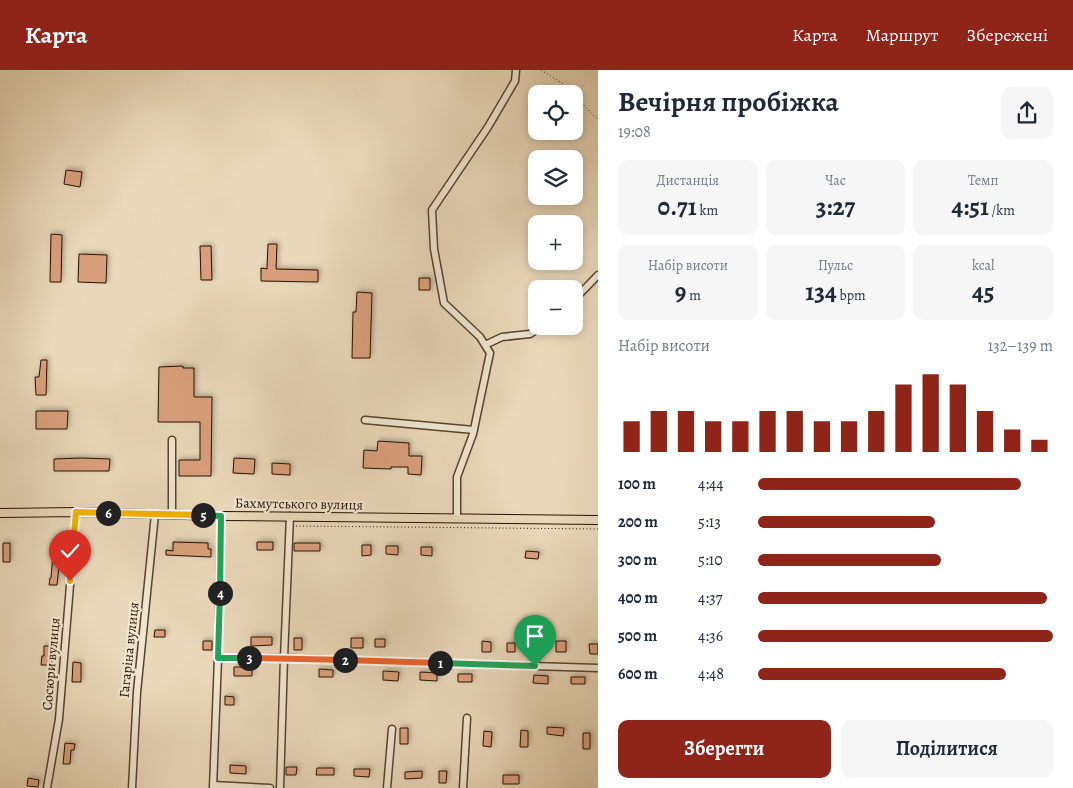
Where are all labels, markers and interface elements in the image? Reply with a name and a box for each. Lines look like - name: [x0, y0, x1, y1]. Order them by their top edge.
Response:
- text: Карта: [25, 19, 87, 51]
- text: Карта: [792, 23, 838, 47]
- text: Маршрут: [866, 23, 939, 47]
- text: Збережені: [967, 23, 1048, 47]
- text: Вечірня пробіжка: [618, 83, 839, 121]
- map controls: [528, 85, 583, 335]
- button: locate: [528, 85, 583, 140]
- button: share: [1001, 87, 1053, 139]
- text: 19:08: [618, 121, 651, 143]
- button: layers: [528, 150, 583, 205]
- text: Дистанція: [657, 171, 719, 190]
- text: Час: [825, 171, 846, 190]
- text: Темп: [968, 171, 998, 190]
- text: 0.71: [658, 190, 697, 224]
- text: 3:27: [816, 190, 855, 224]
- text: 4:51: [952, 190, 989, 224]
- text: km: [697, 201, 718, 220]
- text: /km: [989, 201, 1015, 220]
- button: +: [528, 215, 583, 270]
- text: Набір висоти: [648, 256, 728, 275]
- text: Пульс: [818, 256, 853, 275]
- text: kcal: [972, 256, 994, 275]
- text: 9: [675, 275, 686, 309]
- text: 134: [805, 275, 837, 309]
- text: 45: [972, 275, 994, 309]
- button: −: [528, 280, 583, 335]
- text: m: [686, 286, 701, 305]
- text: bpm: [837, 286, 866, 305]
- text: Набір висоти: [618, 335, 710, 357]
- text: 132–139 m: [988, 335, 1053, 357]
- text: 100 m: [618, 473, 656, 495]
- text: 4:44: [698, 473, 724, 495]
- street label: Бахмутського вулиця: [235, 493, 364, 515]
- pin: 6: [96, 500, 120, 526]
- pin: 5: [190, 502, 216, 528]
- text: 6: [105, 504, 112, 523]
- text: 5: [201, 506, 206, 525]
- text: 200 m: [618, 511, 658, 533]
- text: 5:13: [698, 511, 721, 533]
- pin: [49, 530, 91, 581]
- icon: check: [56, 537, 84, 565]
- text: 300 m: [618, 549, 657, 571]
- text: 5:10: [698, 549, 723, 571]
- pin: 4: [208, 580, 232, 606]
- text: 4: [217, 584, 224, 603]
- text: 400 m: [618, 587, 658, 609]
- text: 4:37: [698, 587, 722, 609]
- street label: Гагаріна вулиця: [115, 601, 143, 699]
- pin: [514, 615, 556, 666]
- street label: Сосюри вулиця: [37, 617, 65, 711]
- icon: arrive: [521, 622, 549, 650]
- text: 500 m: [618, 625, 657, 647]
- text: 4:36: [698, 625, 723, 647]
- pin: 3: [236, 646, 262, 670]
- pin: 2: [332, 648, 358, 672]
- text: 3: [246, 649, 253, 668]
- pin: 1: [428, 650, 452, 676]
- text: 2: [342, 651, 349, 670]
- text: 1: [438, 654, 443, 673]
- text: 600 m: [618, 663, 658, 685]
- text: 4:48: [698, 663, 724, 685]
- button: Зберегти: [618, 720, 831, 778]
- button: Поділитися: [841, 720, 1053, 778]

